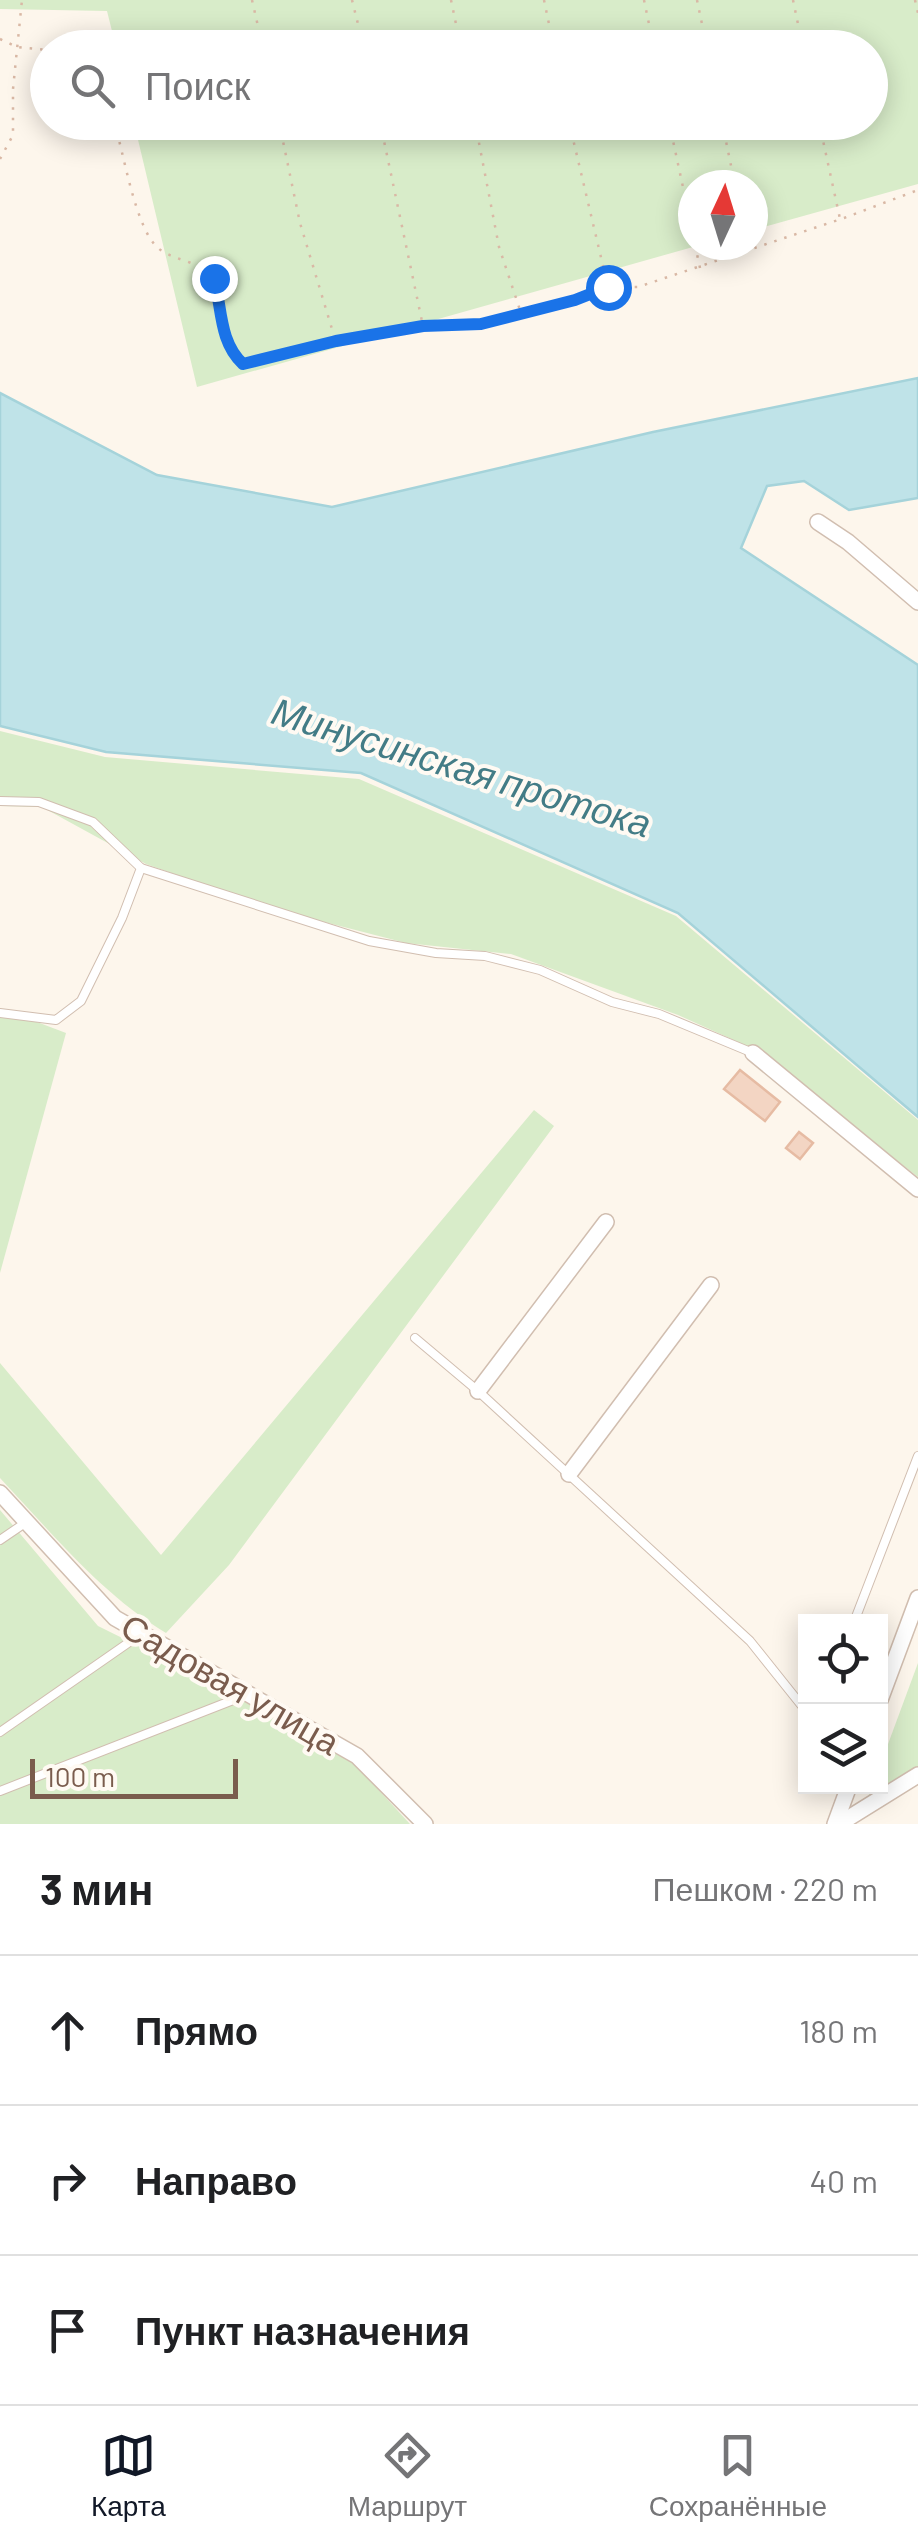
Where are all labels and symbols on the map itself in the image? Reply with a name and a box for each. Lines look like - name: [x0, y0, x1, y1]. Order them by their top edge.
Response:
- north arrow: [678, 170, 768, 260]
- route end: [192, 256, 238, 302]
- route start: [586, 265, 632, 311]
- water label: Минусинская протока: [267, 686, 657, 846]
- street label: Садовая улица: [114, 1604, 348, 1763]
- scale bar: [30, 1754, 238, 1798]

